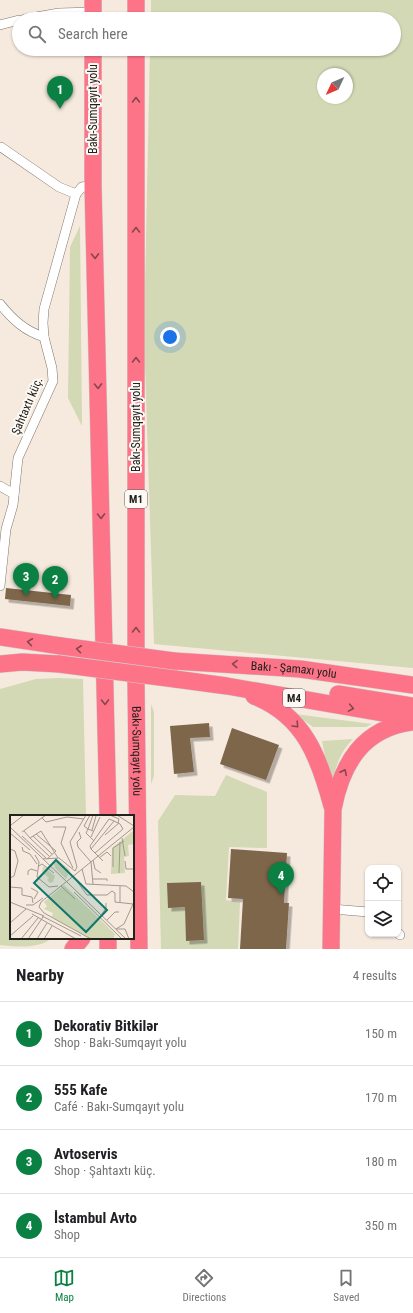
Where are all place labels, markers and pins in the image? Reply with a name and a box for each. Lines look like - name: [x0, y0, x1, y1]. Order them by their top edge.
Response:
- pin: 1: [47, 76, 73, 109]
- pin: 3: [13, 563, 39, 596]
- pin: 2: [42, 566, 68, 599]
- pin: 4: [268, 862, 294, 895]

